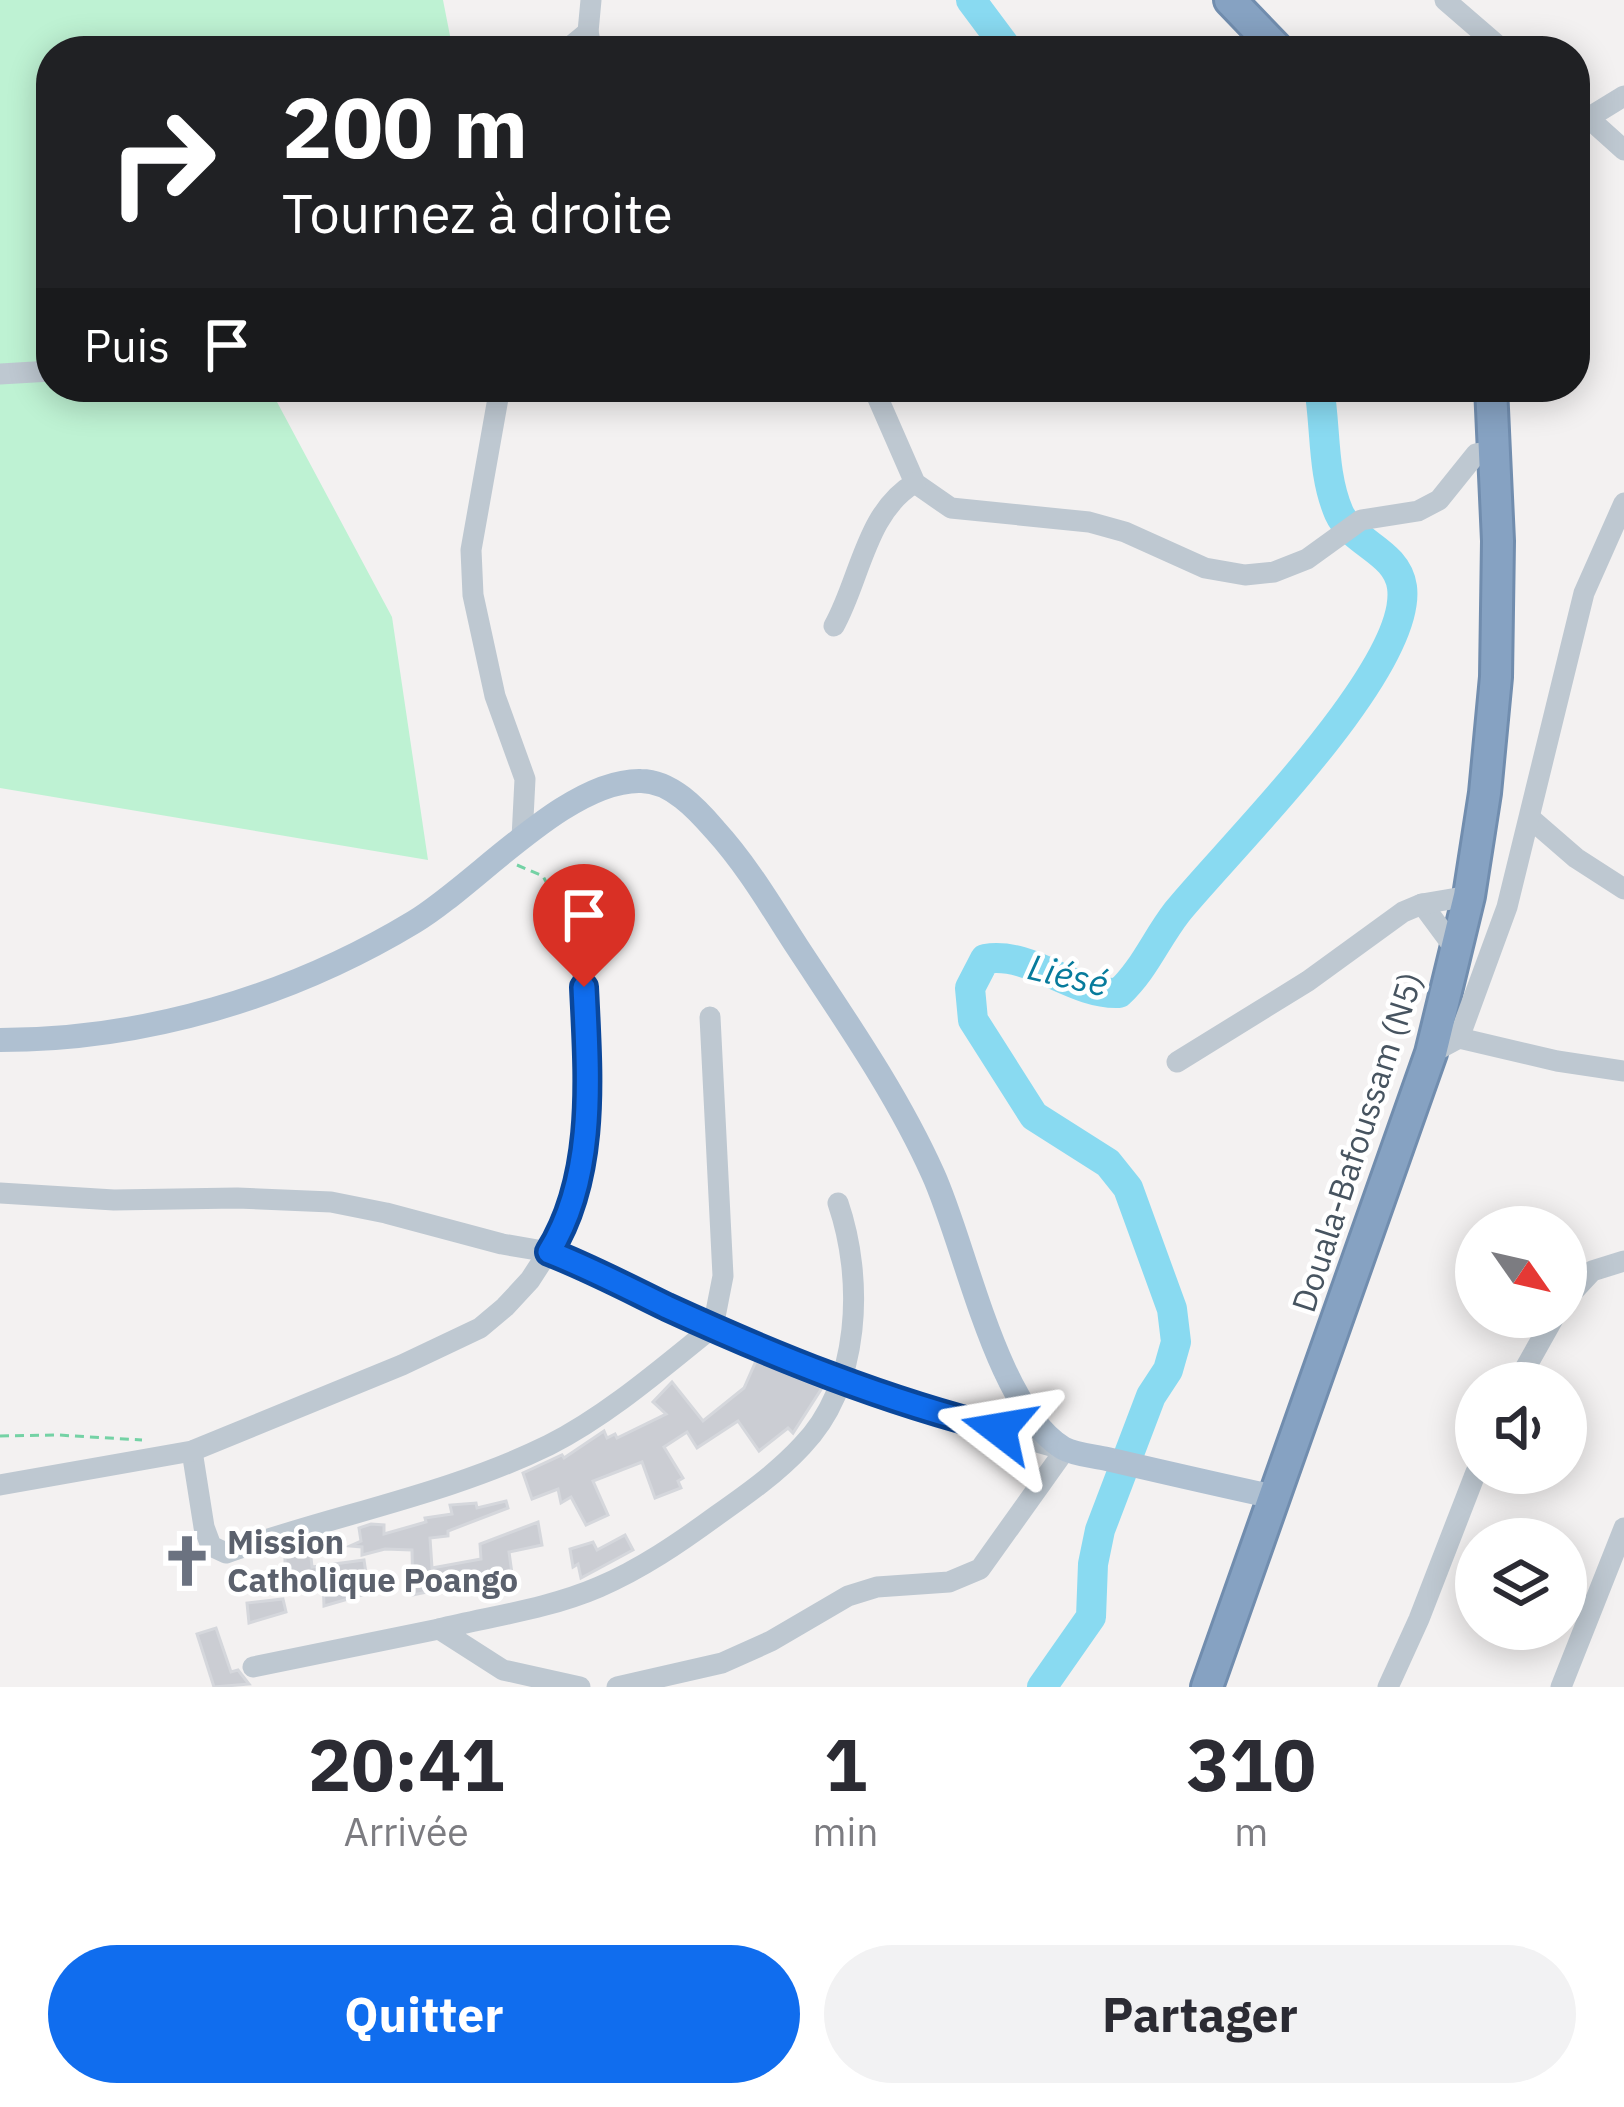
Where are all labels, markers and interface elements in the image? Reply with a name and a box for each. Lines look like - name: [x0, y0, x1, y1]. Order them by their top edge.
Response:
- text: 200 m: [282, 72, 528, 181]
- icon: right: [84, 84, 240, 240]
- text: Tournez à droite: [282, 178, 673, 248]
- icon: arrive: [194, 312, 260, 378]
- text: Puis: [84, 316, 170, 374]
- pin: [533, 864, 635, 987]
- icon: arrive: [551, 882, 617, 948]
- water label: Liésé: [1023, 943, 1113, 1007]
- street label: Douala-Bafoussam (N5): [1281, 966, 1432, 1317]
- north arrow: [1455, 1206, 1587, 1338]
- map controls: [1455, 1206, 1587, 1650]
- button: sound: [1455, 1362, 1587, 1494]
- position arrow: [936, 1366, 1062, 1492]
- button: layers: [1455, 1518, 1587, 1650]
- place label: Mission Catholique Poango: [227, 1520, 518, 1601]
- church icon: Mission Catholique Poango: [158, 1532, 216, 1590]
- text: 20:41: [308, 1717, 505, 1811]
- text: 1: [824, 1717, 867, 1811]
- text: 310: [1186, 1717, 1316, 1811]
- text: Arrivée: [344, 1806, 469, 1857]
- text: min: [813, 1806, 878, 1857]
- text: m: [1234, 1806, 1268, 1857]
- button: Quitter: [48, 1945, 800, 2083]
- button: Partager: [824, 1945, 1576, 2083]

